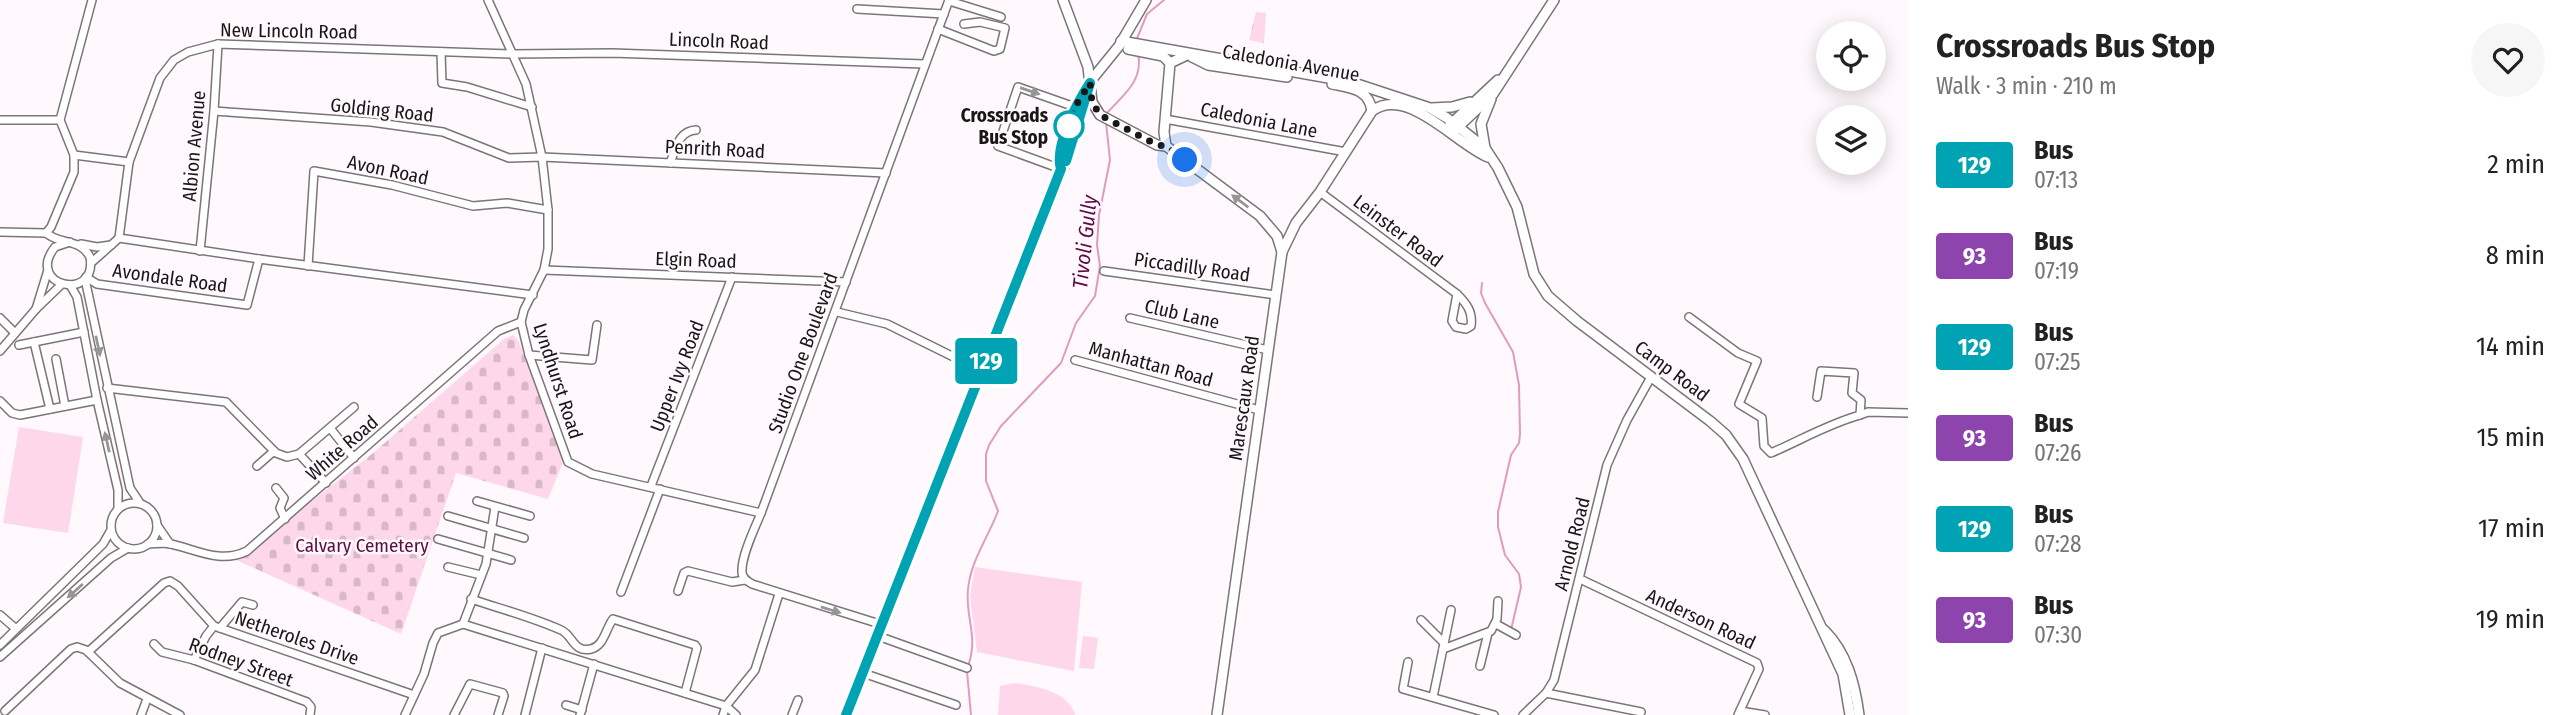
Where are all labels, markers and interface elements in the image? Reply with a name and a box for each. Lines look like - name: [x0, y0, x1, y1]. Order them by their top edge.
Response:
- street label: New Lincoln Road: [220, 18, 358, 44]
- map controls: [1816, 21, 1886, 175]
- button: locate: [1816, 21, 1886, 91]
- button: heart: [2471, 23, 2545, 97]
- text: Crossroads Bus Stop: [1936, 26, 2215, 66]
- street label: Lincoln Road: [669, 28, 769, 54]
- street label: Caledonia Avenue: [1221, 40, 1361, 86]
- text: Walk · 3 min · 210 m: [1936, 72, 2117, 100]
- one-way arrow: [1020, 86, 1041, 97]
- street label: Albion Avenue: [178, 89, 210, 203]
- street label: Golding Road: [329, 93, 435, 127]
- street label: Caledonia Lane: [1199, 97, 1319, 143]
- place label: Crossroads Bus Stop: [961, 104, 1049, 149]
- button: layers: [1816, 105, 1886, 175]
- marker: Crossroads Bus Stop: [1054, 111, 1084, 141]
- street label: Penrith Road: [664, 135, 766, 163]
- text: Bus: [2034, 135, 2073, 166]
- your location: [1167, 142, 1202, 177]
- text: 2 min: [2487, 149, 2545, 180]
- street label: Avon Road: [345, 150, 431, 190]
- text: 129: [1958, 151, 1991, 179]
- text: 07:13: [2034, 166, 2078, 194]
- street label: Leinster Road: [1349, 190, 1447, 272]
- water label: Tivoli Gully: [1067, 193, 1103, 290]
- one-way arrow: [1231, 194, 1249, 208]
- text: Bus: [2034, 226, 2073, 257]
- text: 8 min: [2486, 240, 2545, 271]
- text: 93: [1963, 242, 1986, 270]
- street label: Elgin Road: [655, 247, 737, 273]
- street label: Piccadilly Road: [1133, 247, 1251, 287]
- text: 07:19: [2034, 257, 2079, 285]
- street label: Avondale Road: [111, 259, 229, 297]
- street label: Studio One Boulevard: [763, 270, 843, 436]
- street label: Club Lane: [1142, 294, 1222, 334]
- street label: Upper Ivy Road: [645, 317, 709, 435]
- text: Bus: [2034, 317, 2073, 348]
- street label: Lyndhurst Road: [528, 320, 588, 442]
- text: 14 min: [2476, 331, 2545, 362]
- text: 129: [1958, 333, 1991, 361]
- street label: Marescaux Road: [1224, 334, 1264, 462]
- one-way arrow: [93, 335, 104, 357]
- street label: Manhattan Road: [1086, 336, 1216, 392]
- street label: Camp Road: [1630, 336, 1714, 406]
- line badge: 129: [946, 338, 1026, 384]
- text: 129: [969, 347, 1003, 375]
- text: 07:25: [2034, 348, 2080, 376]
- text: Bus: [2034, 408, 2073, 439]
- street label: White Road: [301, 410, 383, 486]
- text: 15 min: [2477, 422, 2545, 453]
- text: 93: [1963, 424, 1986, 452]
- one-way arrow: [101, 431, 112, 453]
- text: 07:26: [2034, 439, 2081, 467]
- street label: Arnold Road: [1549, 495, 1595, 593]
- text: Bus: [2034, 499, 2073, 530]
- text: 17 min: [2478, 513, 2545, 544]
- text: 129: [1958, 515, 1991, 543]
- text: 07:28: [2034, 530, 2081, 558]
- park label: Calvary Cemetery: [295, 534, 429, 557]
- one-way arrow: [67, 582, 84, 598]
- street label: Anderson Road: [1643, 584, 1759, 654]
- text: Bus: [2034, 590, 2073, 621]
- text: 19 min: [2476, 604, 2545, 635]
- one-way arrow: [821, 605, 842, 615]
- street label: Netheroles Drive: [232, 606, 362, 670]
- text: 93: [1963, 606, 1986, 634]
- text: 07:30: [2034, 621, 2082, 649]
- street label: Rodney Street: [186, 633, 297, 692]

